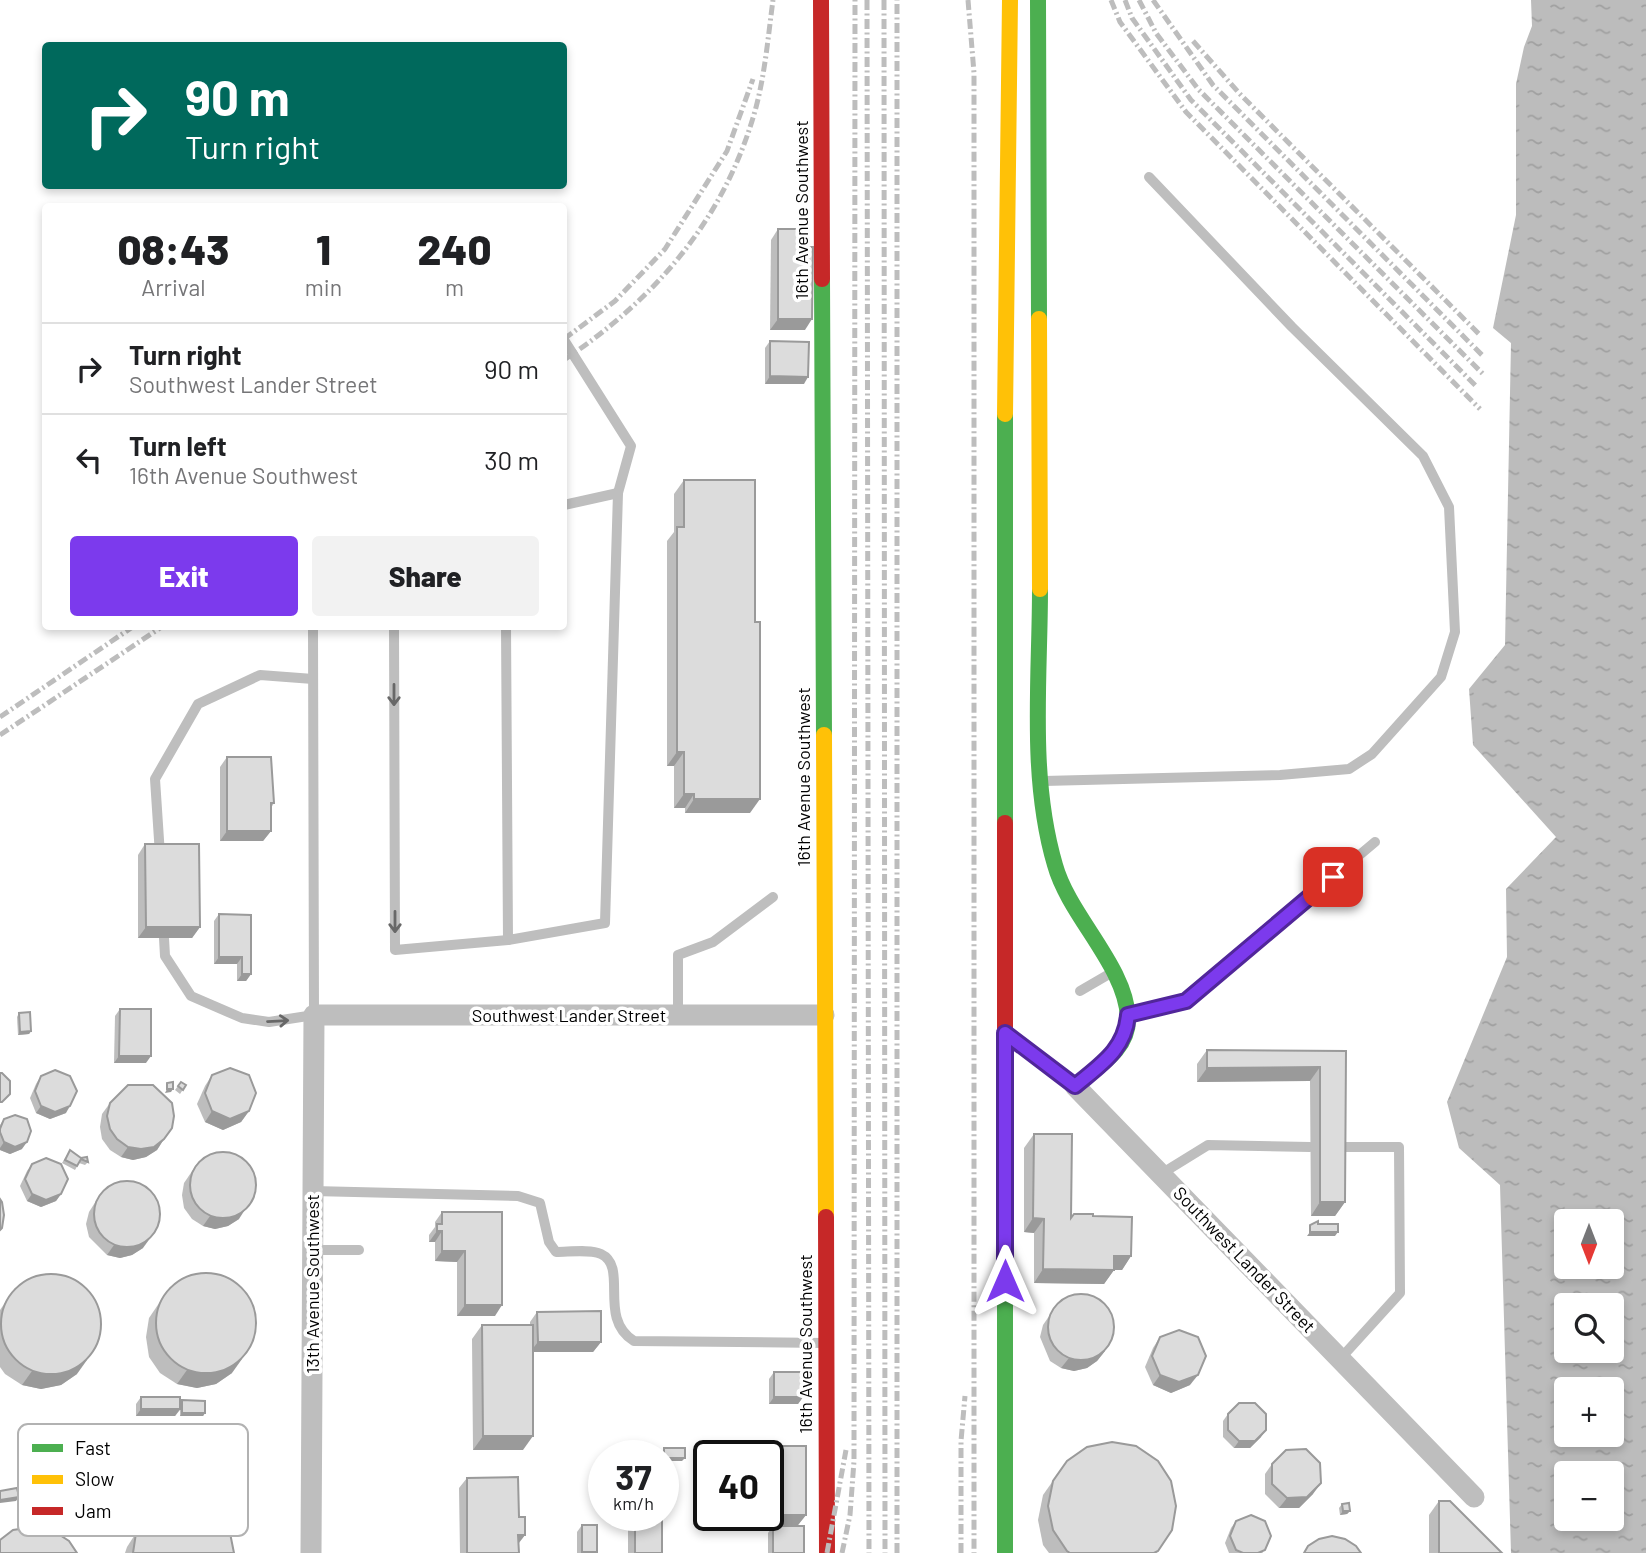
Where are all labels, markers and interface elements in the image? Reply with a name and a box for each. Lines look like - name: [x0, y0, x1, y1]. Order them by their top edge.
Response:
- text: 90 m: [185, 67, 290, 126]
- icon: right: [70, 70, 161, 161]
- street label: 16th Avenue Southwest: [790, 120, 812, 300]
- text: Turn right: [185, 127, 320, 165]
- text: 08:43: [117, 223, 229, 273]
- text: 1: [316, 223, 331, 273]
- text: 240: [418, 223, 492, 273]
- text: Arrival: [141, 273, 206, 301]
- text: min: [305, 273, 342, 301]
- text: m: [445, 273, 464, 301]
- text: Turn right: [129, 339, 242, 370]
- icon: right: [70, 350, 108, 388]
- text: 90 m: [484, 353, 539, 384]
- text: Southwest Lander Street: [129, 370, 378, 398]
- text: Turn left: [129, 430, 227, 461]
- icon: left: [70, 441, 108, 479]
- text: 30 m: [484, 444, 539, 475]
- text: 16th Avenue Southwest: [129, 461, 358, 489]
- button: Exit: [70, 536, 298, 616]
- button: Share: [312, 536, 539, 616]
- one-way arrow: [387, 683, 401, 706]
- street label: 16th Avenue Southwest: [792, 687, 814, 867]
- pin: [1303, 847, 1363, 907]
- icon: arrive: [1314, 858, 1352, 896]
- one-way arrow: [388, 910, 402, 933]
- street label: Southwest Lander Street: [472, 1004, 666, 1026]
- one-way arrow: [266, 1014, 289, 1027]
- street label: Southwest Lander Street: [1169, 1182, 1320, 1337]
- street label: 13th Avenue Southwest: [301, 1194, 323, 1374]
- north arrow: [1554, 1209, 1624, 1279]
- map controls: [1554, 1209, 1624, 1531]
- position arrow: [968, 1244, 1042, 1318]
- street label: 16th Avenue Southwest: [794, 1254, 816, 1434]
- button: search: [1554, 1293, 1624, 1363]
- button: +: [1554, 1377, 1624, 1447]
- legend: [18, 1424, 248, 1536]
- text: Fast: [75, 1436, 111, 1459]
- speed limit sign: 40: [693, 1440, 784, 1531]
- text: 37: [615, 1455, 652, 1497]
- button: −: [1554, 1461, 1624, 1531]
- text: Slow: [75, 1467, 114, 1490]
- text: km/h: [613, 1492, 654, 1514]
- text: Jam: [75, 1499, 111, 1522]

